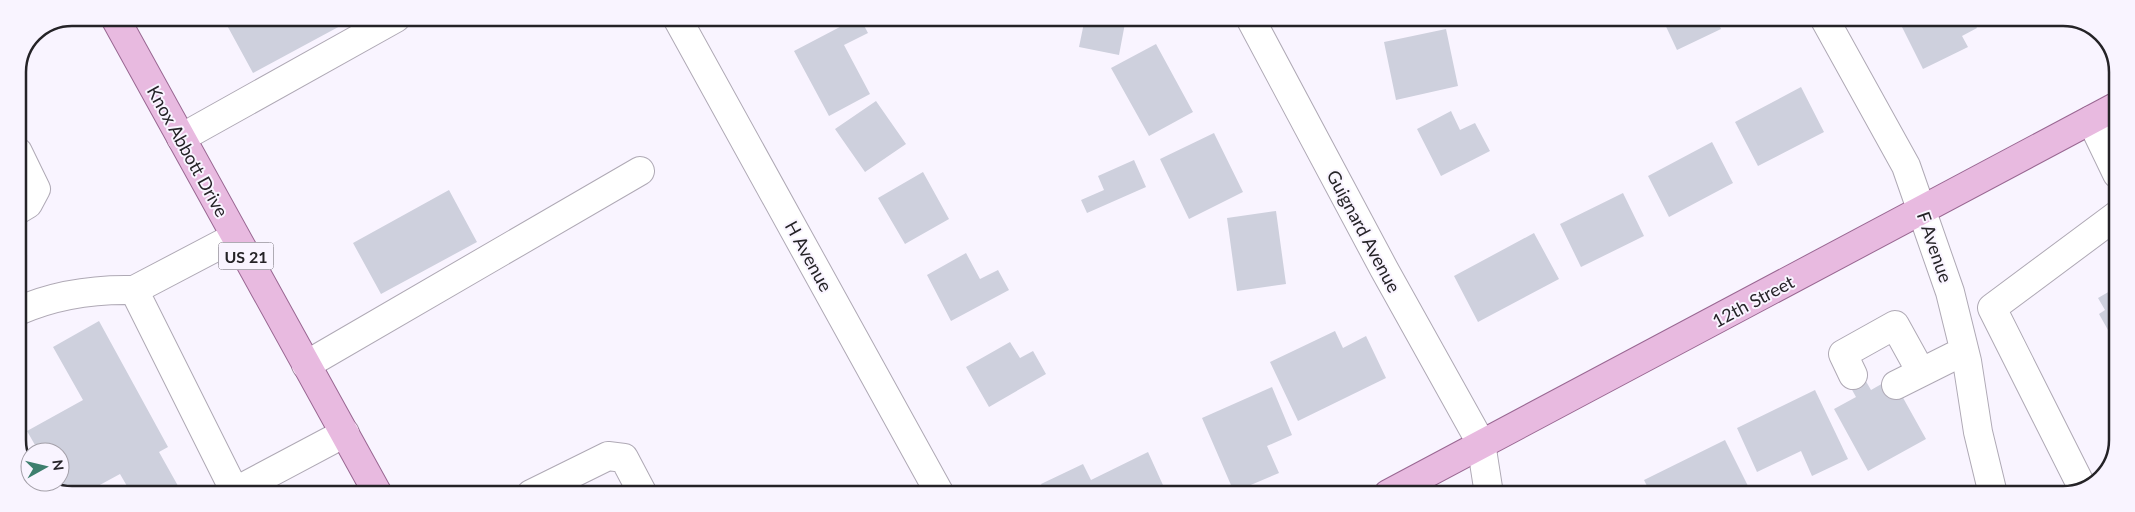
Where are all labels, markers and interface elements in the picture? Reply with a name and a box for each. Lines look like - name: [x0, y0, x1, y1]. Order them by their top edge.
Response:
- street label: Knox Abbott Drive: [143, 81, 233, 221]
- street label: Guignard Avenue: [1322, 166, 1406, 296]
- street label: F Avenue: [1913, 209, 1957, 285]
- street label: H Avenue: [781, 217, 837, 295]
- road number: US 21: [218, 242, 274, 270]
- street label: 12th Street: [1708, 270, 1798, 332]
- north arrow: [20, 442, 70, 492]
- text: N: [49, 459, 68, 472]

